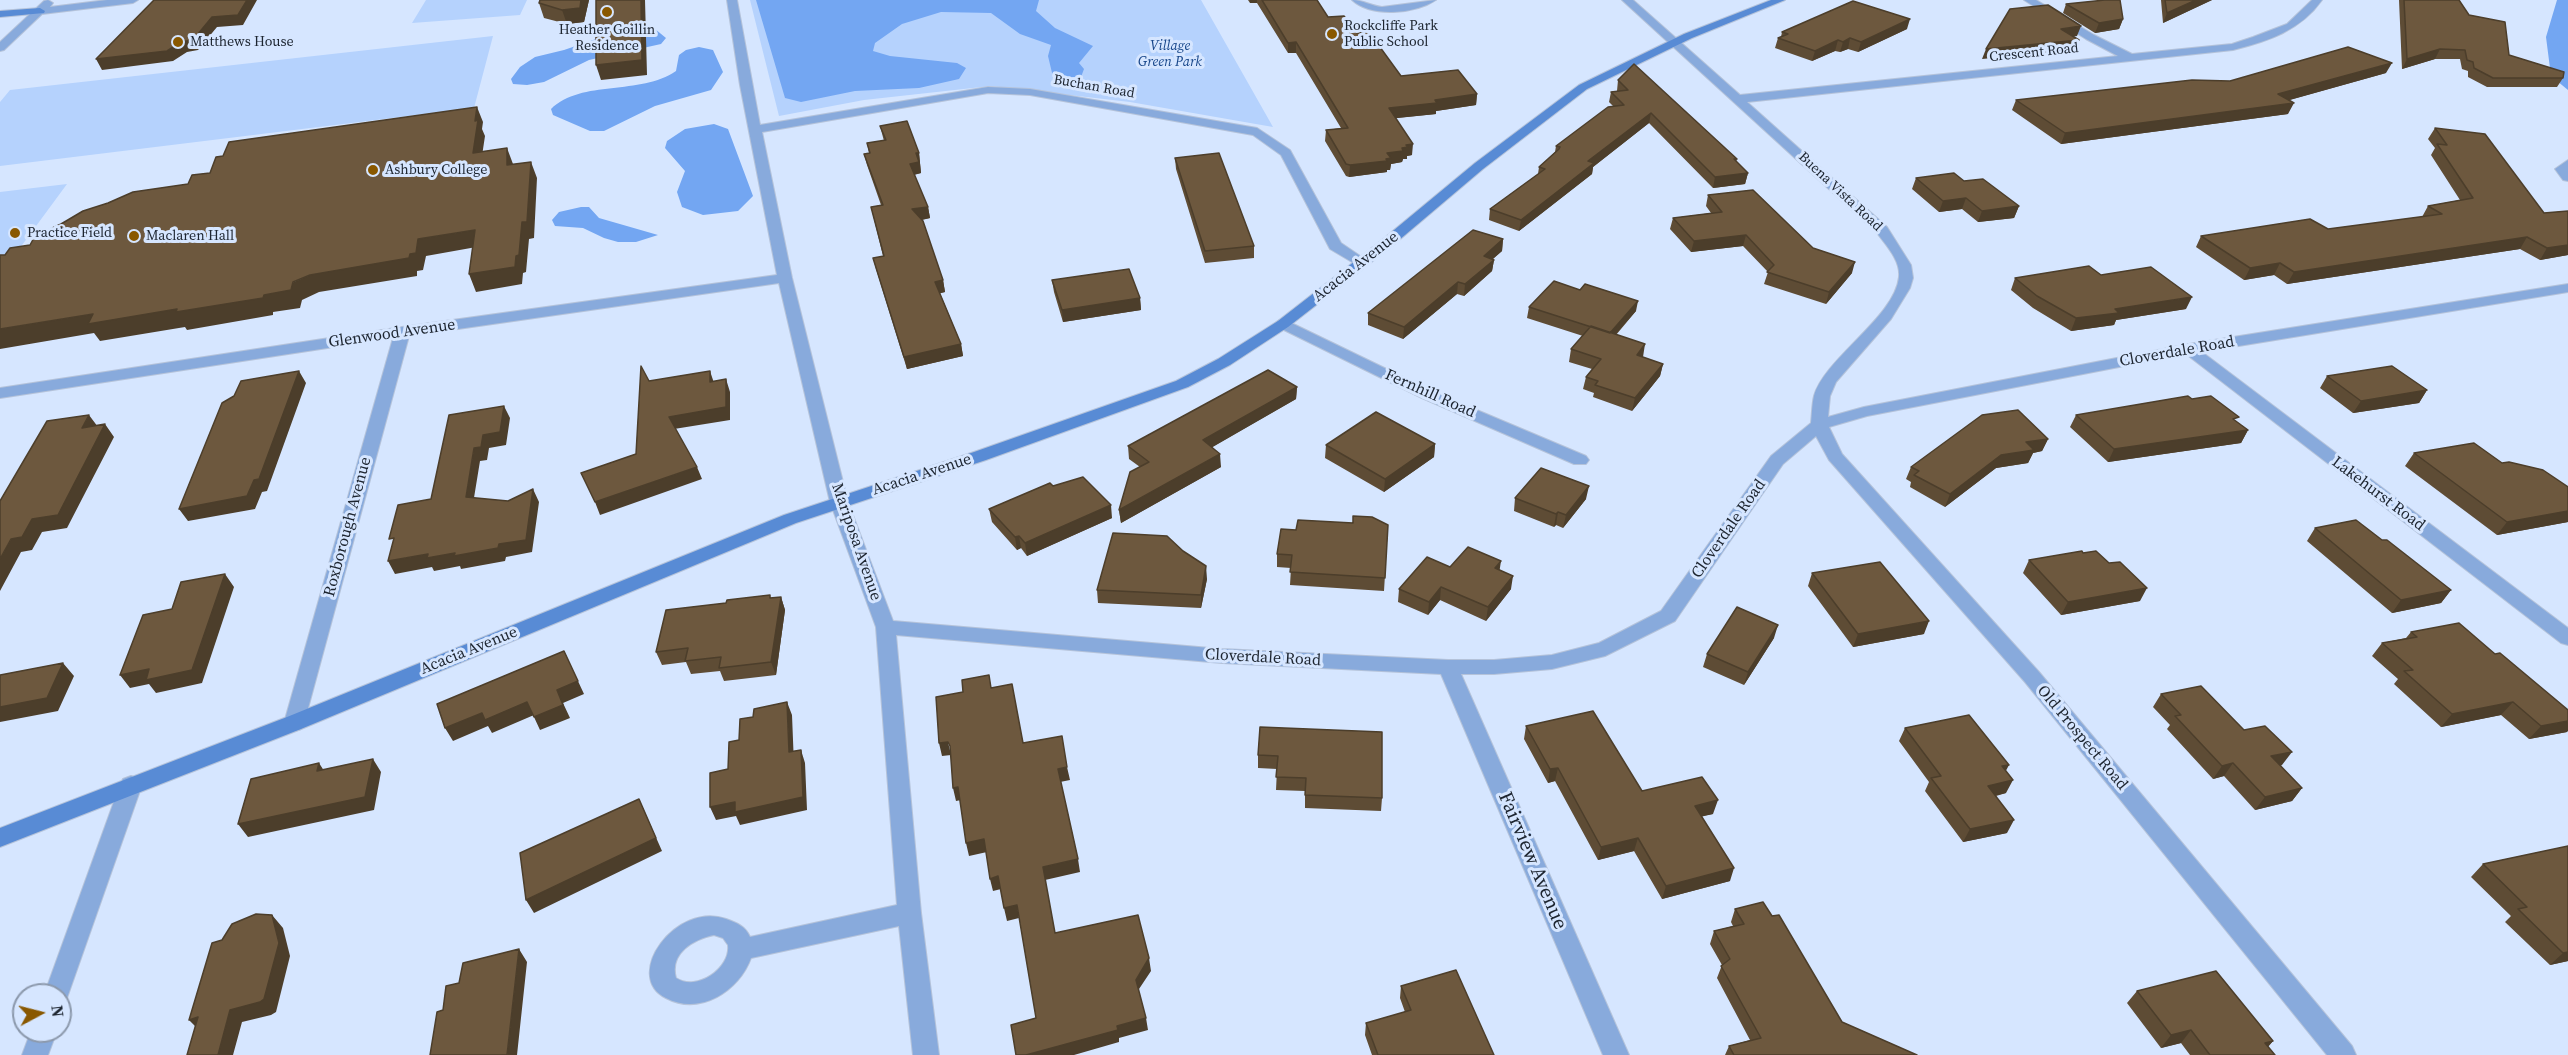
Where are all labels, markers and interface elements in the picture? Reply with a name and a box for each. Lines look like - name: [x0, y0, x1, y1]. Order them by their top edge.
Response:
- marker: Heather Goillin Residence: [600, 5, 614, 19]
- place label: Rockcliffe Park Public School: [1344, 18, 1438, 50]
- place label: Heather Goillin Residence: [559, 22, 655, 54]
- marker: Rockcliffe Park Public School: [1325, 27, 1339, 41]
- place label: Matthews House: [190, 34, 294, 50]
- marker: Matthews House: [171, 35, 185, 49]
- park label: Village Green Park: [1138, 38, 1202, 70]
- street label: Crescent Road: [1988, 40, 2080, 66]
- street label: Buchan Road: [1052, 72, 1136, 102]
- street label: Buena Vista Road: [1795, 149, 1885, 235]
- place label: Ashbury College: [385, 162, 487, 178]
- marker: Ashbury College: [366, 163, 380, 177]
- place label: Practice Field: [27, 225, 112, 241]
- marker: Practice Field: [8, 226, 22, 240]
- place label: Maclaren Hall: [146, 228, 234, 244]
- street label: Acacia Avenue: [1309, 228, 1403, 306]
- marker: Maclaren Hall: [127, 229, 141, 243]
- street label: Glenwood Avenue: [327, 316, 457, 352]
- street label: Cloverdale Road: [2118, 332, 2236, 372]
- street label: Fernhill Road: [1382, 365, 1478, 423]
- street label: Acacia Avenue: [870, 450, 974, 500]
- street label: Lakehurst Road: [2328, 453, 2428, 535]
- street label: Roxborough Avenue: [320, 455, 376, 599]
- street label: Cloverdale Road: [1688, 476, 1770, 582]
- street label: Mariposa Avenue: [827, 481, 885, 603]
- street label: Acacia Avenue: [418, 623, 520, 679]
- street label: Cloverdale Road: [1205, 645, 1321, 671]
- street label: Old Prospect Road: [2033, 682, 2131, 794]
- street label: Fairview Avenue: [1492, 789, 1572, 933]
- north arrow: [12, 983, 72, 1043]
- text: N: [46, 1004, 70, 1018]

